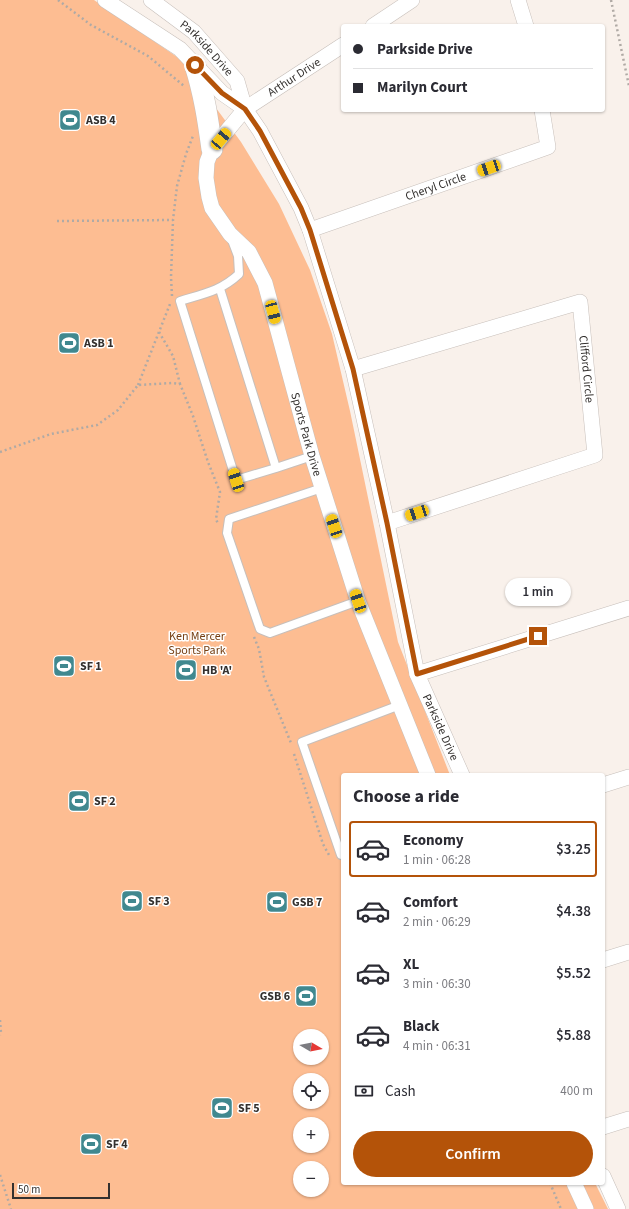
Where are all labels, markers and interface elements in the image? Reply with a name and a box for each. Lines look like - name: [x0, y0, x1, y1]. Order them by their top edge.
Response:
- street label: Parkside Drive: [176, 16, 237, 80]
- text: Parkside Drive: [377, 39, 473, 60]
- street label: Arthur Drive: [264, 54, 324, 101]
- route start: [186, 56, 204, 74]
- text: Marilyn Court: [377, 77, 467, 98]
- sports icon: ASB 4: [57, 107, 83, 133]
- place label: ASB 4: [85, 112, 116, 129]
- car: [209, 126, 233, 152]
- car: [476, 158, 502, 178]
- street label: Cheryl Circle: [403, 168, 468, 205]
- car: [264, 299, 282, 325]
- sports icon: ASB 1: [56, 330, 82, 356]
- place label: ASB 1: [83, 335, 114, 352]
- street label: Clifford Circle: [574, 335, 598, 404]
- street label: Sports Park Drive: [286, 391, 326, 478]
- car: [227, 467, 245, 493]
- car: [404, 504, 430, 522]
- car: [325, 513, 343, 539]
- callout: 1 min: [505, 578, 571, 606]
- text: 1 min: [523, 583, 553, 601]
- car: [348, 588, 368, 614]
- route end: [529, 627, 547, 645]
- park label: Ken Mercer Sports Park: [168, 628, 226, 659]
- sports icon: SF 1: [51, 653, 77, 679]
- sports icon: HB 'A': [173, 657, 199, 683]
- place label: SF 1: [80, 658, 102, 675]
- place label: HB 'A': [202, 662, 232, 679]
- street label: Parkside Drive: [418, 691, 463, 764]
- text: Choose a ride: [353, 784, 459, 809]
- sports icon: SF 2: [66, 788, 92, 814]
- place label: SF 2: [94, 793, 116, 810]
- text: Economy: [403, 830, 464, 851]
- icon: car: [355, 831, 391, 867]
- text: $3.25: [556, 839, 591, 860]
- text: 1 min · 06:28: [403, 851, 471, 869]
- sports icon: SF 3: [119, 888, 145, 914]
- sports icon: GSB 7: [264, 889, 290, 915]
- text: Comfort: [403, 892, 458, 913]
- place label: SF 3: [148, 893, 170, 910]
- icon: car: [355, 893, 391, 929]
- place label: GSB 7: [292, 894, 322, 911]
- text: $4.38: [556, 901, 591, 922]
- text: 2 min · 06:29: [403, 913, 471, 931]
- text: XL: [403, 954, 419, 975]
- icon: car: [355, 955, 391, 991]
- text: $5.52: [556, 963, 591, 984]
- text: 3 min · 06:30: [403, 975, 471, 993]
- sports icon: GSB 6: [293, 983, 319, 1009]
- place label: GSB 6: [260, 988, 290, 1005]
- text: Black: [403, 1016, 440, 1037]
- icon: car: [355, 1017, 391, 1053]
- text: $5.88: [556, 1025, 591, 1046]
- north arrow: [293, 1029, 329, 1065]
- map controls: [293, 1029, 329, 1197]
- text: 4 min · 06:31: [403, 1037, 471, 1055]
- button: locate: [293, 1073, 329, 1109]
- icon: cash: [353, 1080, 375, 1102]
- text: Cash: [385, 1081, 416, 1102]
- text: 400 m: [560, 1082, 593, 1100]
- sports icon: SF 5: [209, 1095, 235, 1121]
- place label: SF 5: [238, 1100, 260, 1117]
- button: +: [293, 1117, 329, 1153]
- sports icon: SF 4: [78, 1131, 104, 1157]
- button: Confirm: [353, 1131, 593, 1177]
- place label: SF 4: [106, 1136, 128, 1153]
- button: −: [293, 1161, 329, 1197]
- scale bar: [12, 1181, 110, 1200]
- text: 50 m: [18, 1182, 40, 1197]

